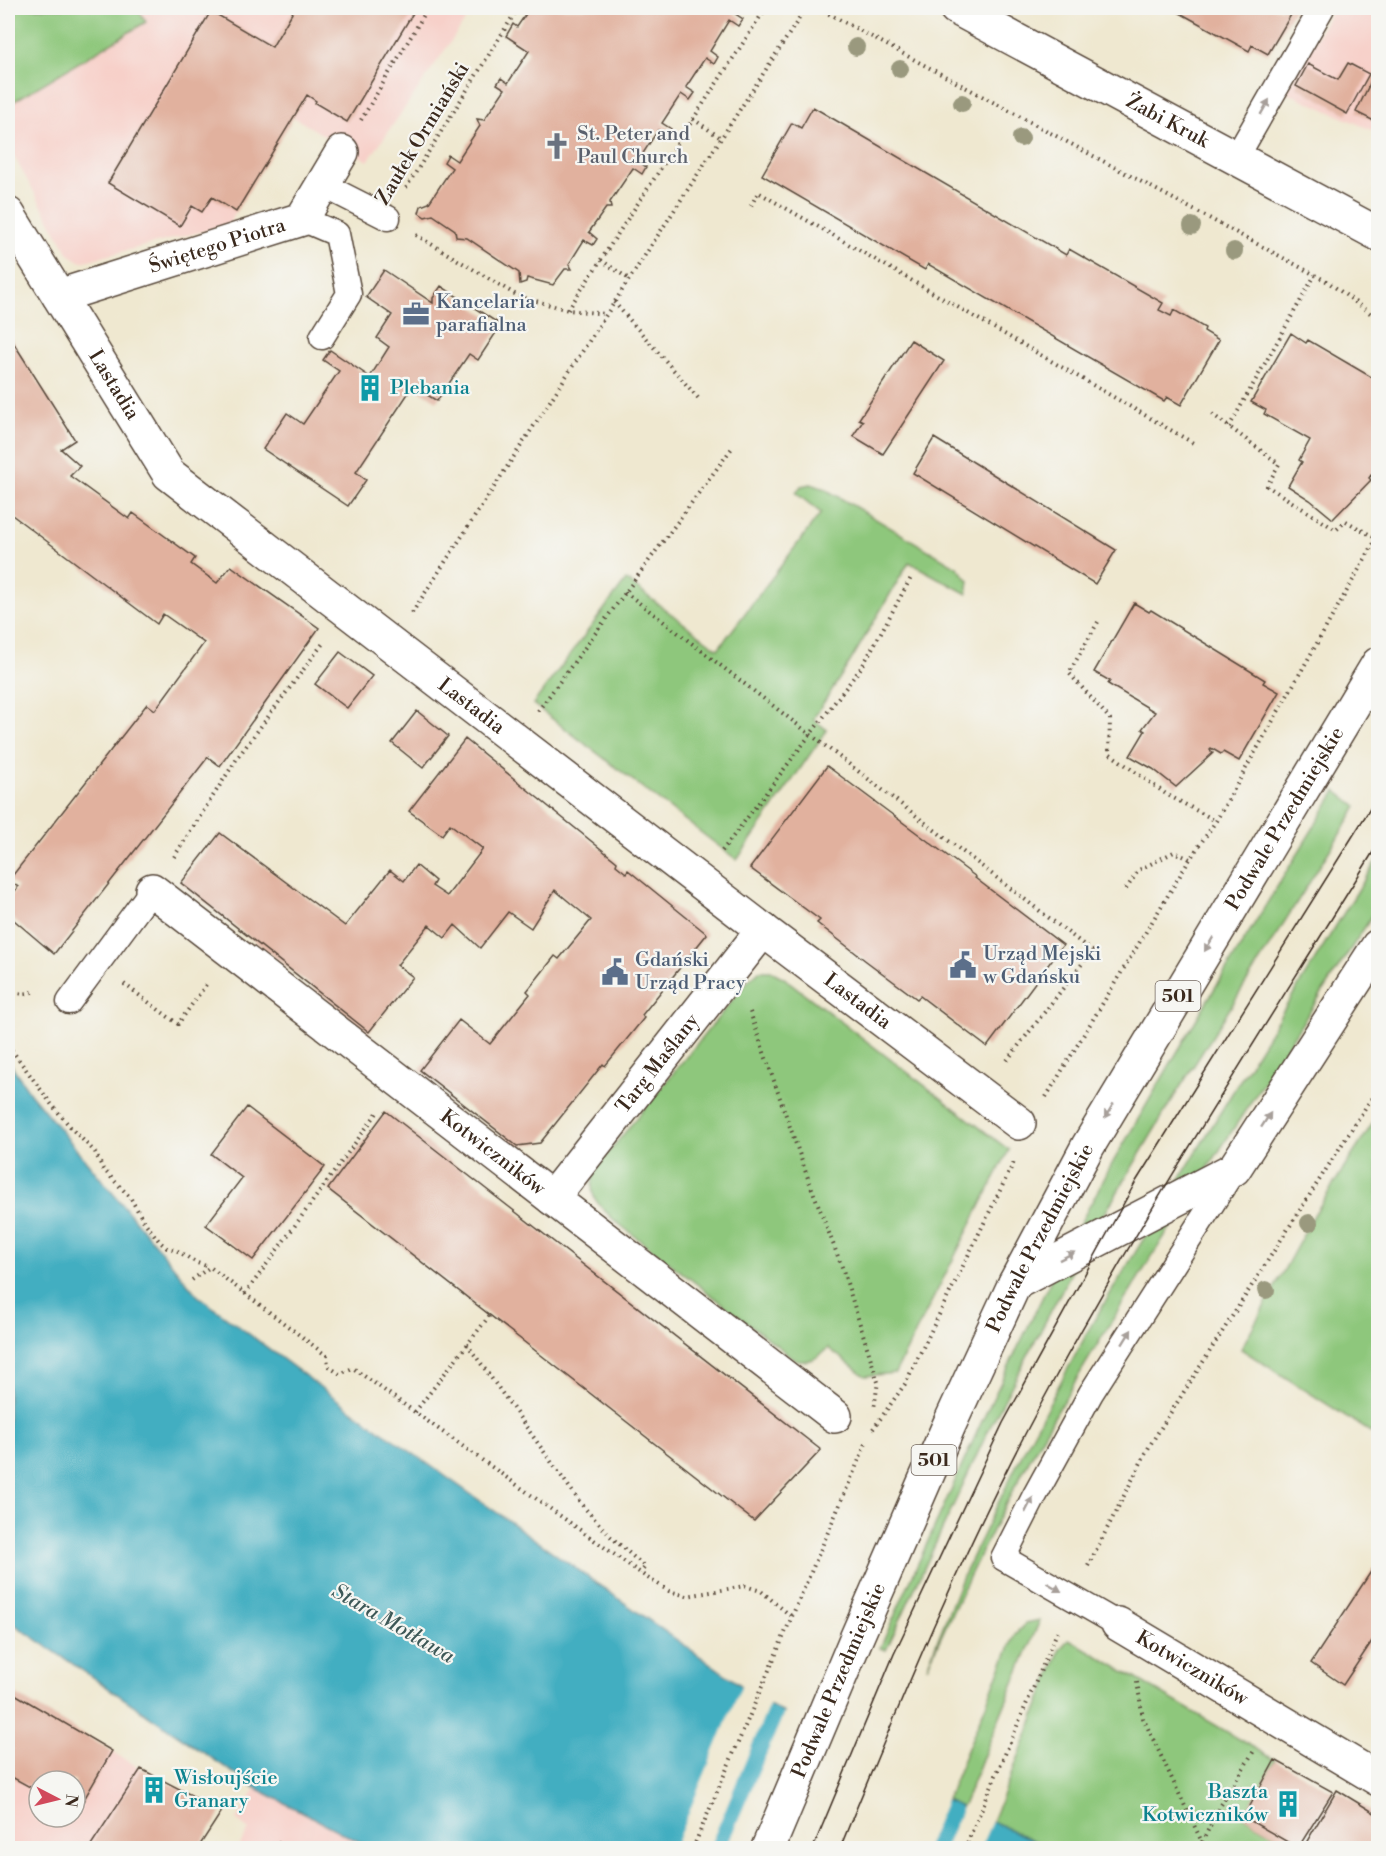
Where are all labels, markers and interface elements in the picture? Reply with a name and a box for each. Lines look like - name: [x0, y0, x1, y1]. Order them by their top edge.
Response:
- street label: Zaułek Ormiański: [371, 58, 476, 210]
- street label: Żabi Kruk: [1122, 88, 1215, 155]
- one-way arrow: [1259, 99, 1270, 115]
- place label: St. Peter and Paul Church: [577, 122, 691, 170]
- church icon: St. Peter and Paul Church: [542, 131, 572, 161]
- street label: Świętego Piotra: [146, 212, 289, 279]
- place label: Kancelaria parafialna: [436, 290, 536, 338]
- office icon: Kancelaria parafialna: [401, 299, 431, 329]
- street label: Lastadia: [83, 345, 145, 425]
- building icon: Plebania: [355, 373, 385, 403]
- place label: Plebania: [390, 376, 471, 401]
- street label: Lastadia: [433, 672, 511, 740]
- street label: Podwale Przedmiejskie: [1220, 722, 1350, 915]
- one-way arrow: [1203, 936, 1214, 952]
- place label: Urząd Mejski w Gdańsku: [982, 942, 1102, 990]
- place label: Gdański Urząd Pracy: [635, 948, 746, 996]
- public building icon: Urząd Mejski w Gdańsku: [948, 950, 978, 980]
- public building icon: Gdański Urząd Pracy: [600, 957, 630, 987]
- street label: Lastadia: [819, 968, 897, 1035]
- road number: 501: [1156, 981, 1200, 1011]
- street label: Targ Maślany: [611, 1009, 705, 1119]
- one-way arrow: [1103, 1103, 1114, 1119]
- street label: Kotwiczników: [435, 1104, 551, 1202]
- one-way arrow: [1260, 1112, 1271, 1128]
- street label: Podwale Przedmiejskie: [981, 1139, 1099, 1337]
- one-way arrow: [1059, 1251, 1076, 1261]
- one-way arrow: [1121, 1329, 1132, 1345]
- road number: 501: [912, 1445, 956, 1475]
- one-way arrow: [1025, 1497, 1034, 1514]
- water label: Stara Motława: [327, 1578, 459, 1670]
- street label: Podwale Przedmiejskie: [786, 1579, 891, 1782]
- one-way arrow: [1046, 1582, 1063, 1592]
- street label: Kotwiczników: [1131, 1625, 1253, 1712]
- place label: Wisłoujście Granary: [173, 1766, 278, 1814]
- north arrow: [27, 1769, 87, 1829]
- building icon: Wisłoujście Granary: [139, 1775, 169, 1805]
- place label: Baszta Kotwiczników: [1142, 1780, 1269, 1828]
- building icon: Baszta Kotwiczników: [1273, 1789, 1303, 1819]
- text: N: [60, 1793, 82, 1809]

